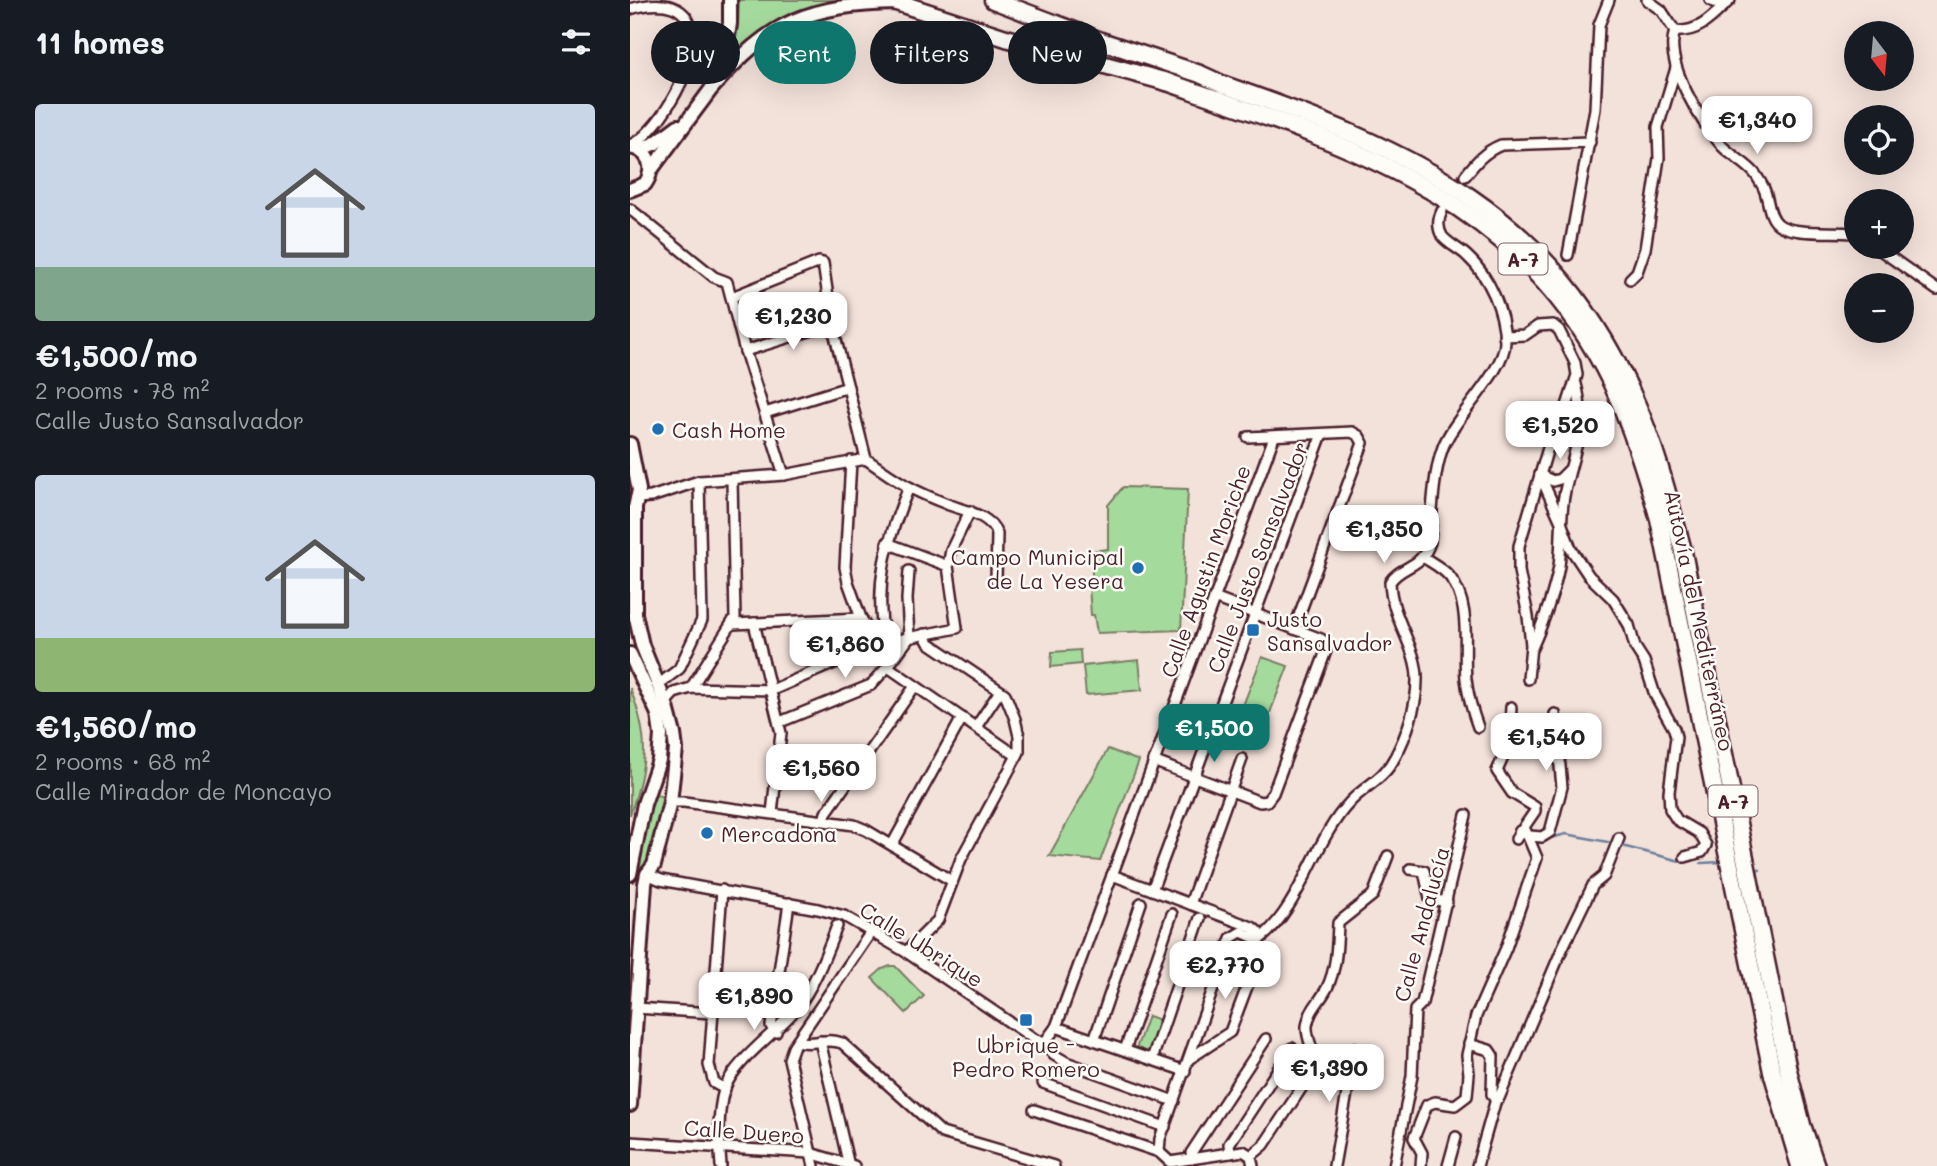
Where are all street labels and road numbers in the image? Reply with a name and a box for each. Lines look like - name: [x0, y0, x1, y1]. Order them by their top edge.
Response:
- road number: A-7: [1498, 244, 1547, 274]
- street label: Calle Justo Sansalvador: [1200, 438, 1314, 676]
- street label: Calle Agustin Moriche: [1154, 461, 1256, 681]
- street label: Autovía del Mediterráneo: [1659, 487, 1741, 753]
- road number: A-7: [1708, 786, 1758, 816]
- street label: Calle Andalucía: [1387, 843, 1455, 1005]
- street label: Calle Ubrique: [855, 895, 989, 993]
- street label: Calle Duero: [683, 1113, 805, 1149]

